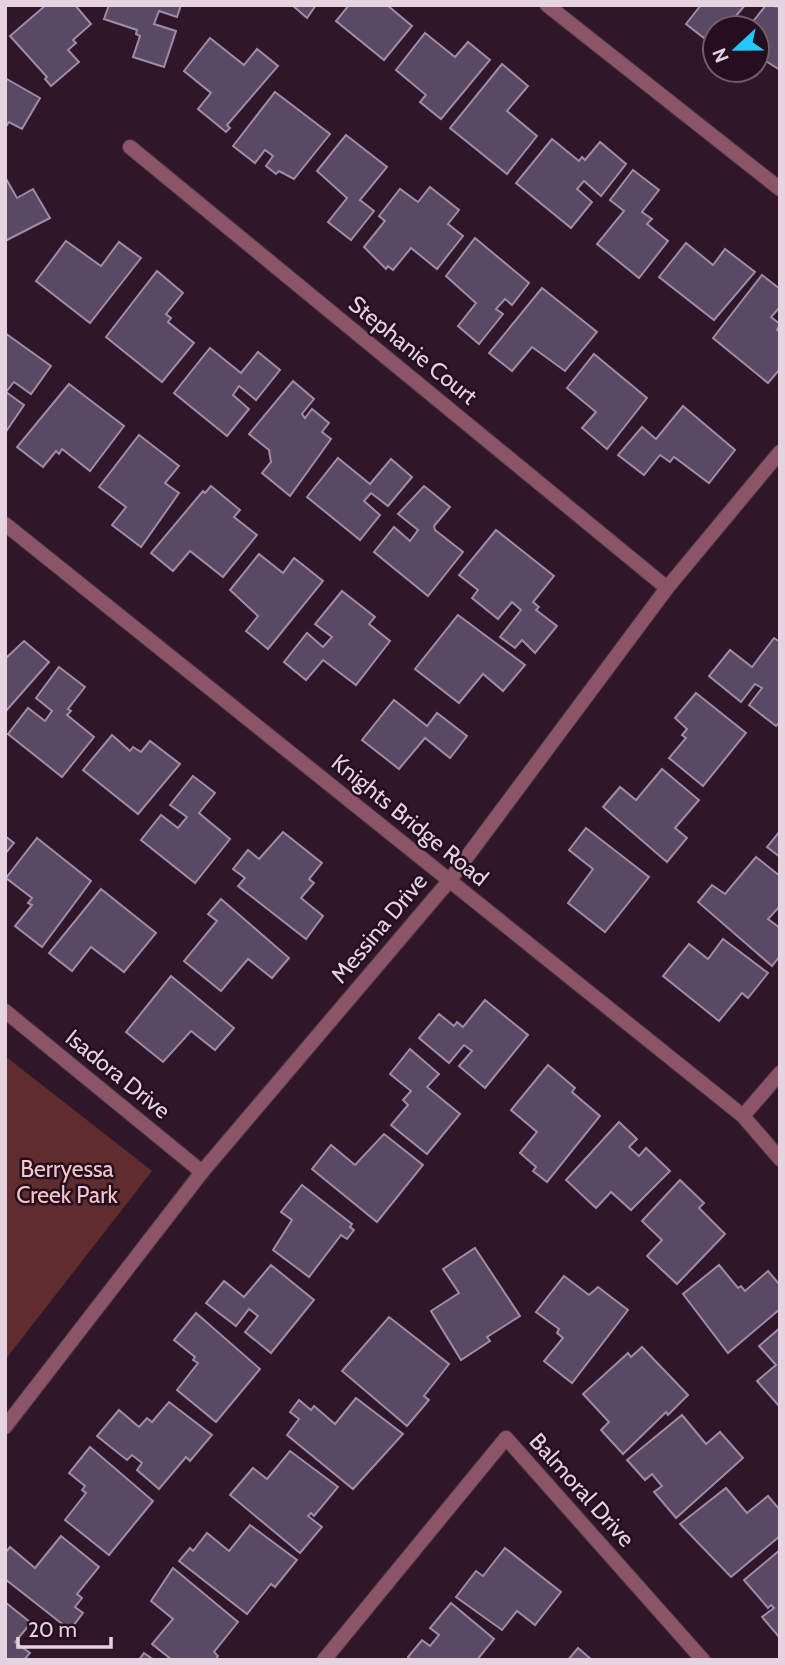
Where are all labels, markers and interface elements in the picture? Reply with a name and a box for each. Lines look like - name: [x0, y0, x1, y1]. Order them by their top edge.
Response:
- north arrow: [701, 14, 771, 84]
- text: N: [708, 45, 734, 66]
- street label: Stephanie Court: [343, 290, 483, 410]
- street label: Knights Bridge Road: [326, 748, 494, 892]
- street label: Messina Drive: [325, 867, 433, 989]
- street label: Isadora Drive: [60, 1023, 176, 1125]
- park label: Berryessa Creek Park: [16, 1155, 118, 1209]
- street label: Balmoral Drive: [524, 1427, 641, 1553]
- scale bar: [18, 1606, 110, 1650]
- text: 20 m: [28, 1617, 77, 1642]

